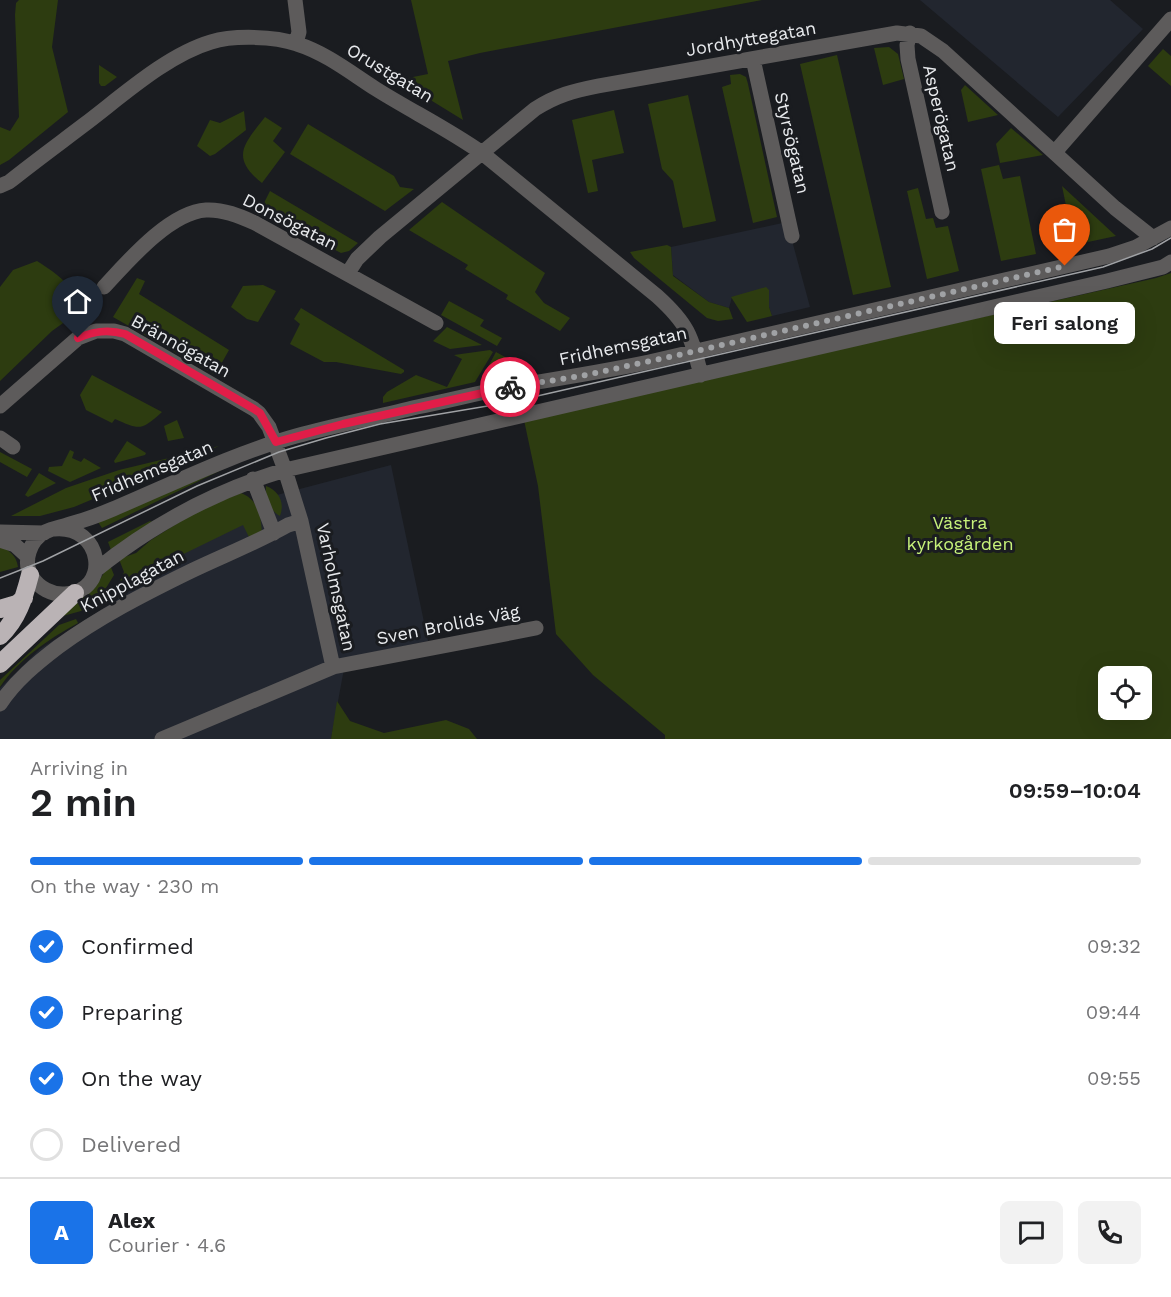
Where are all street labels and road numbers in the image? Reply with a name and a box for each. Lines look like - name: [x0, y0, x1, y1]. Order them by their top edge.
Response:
- street label: Jordhyttegatan: [684, 17, 818, 60]
- street label: Orustgatan: [343, 39, 437, 107]
- street label: Asperögatan: [919, 62, 964, 173]
- street label: Styrsögatan: [771, 90, 814, 196]
- street label: Donsögatan: [239, 189, 341, 254]
- street label: Brännögatan: [128, 310, 235, 382]
- street label: Fridhemsgatan: [557, 322, 689, 369]
- street label: Fridhemsgatan: [88, 435, 216, 506]
- street label: Varholmsgatan: [313, 521, 360, 653]
- street label: Knipplagatan: [76, 544, 187, 617]
- street label: Sven Brolids Väg: [375, 600, 521, 649]

